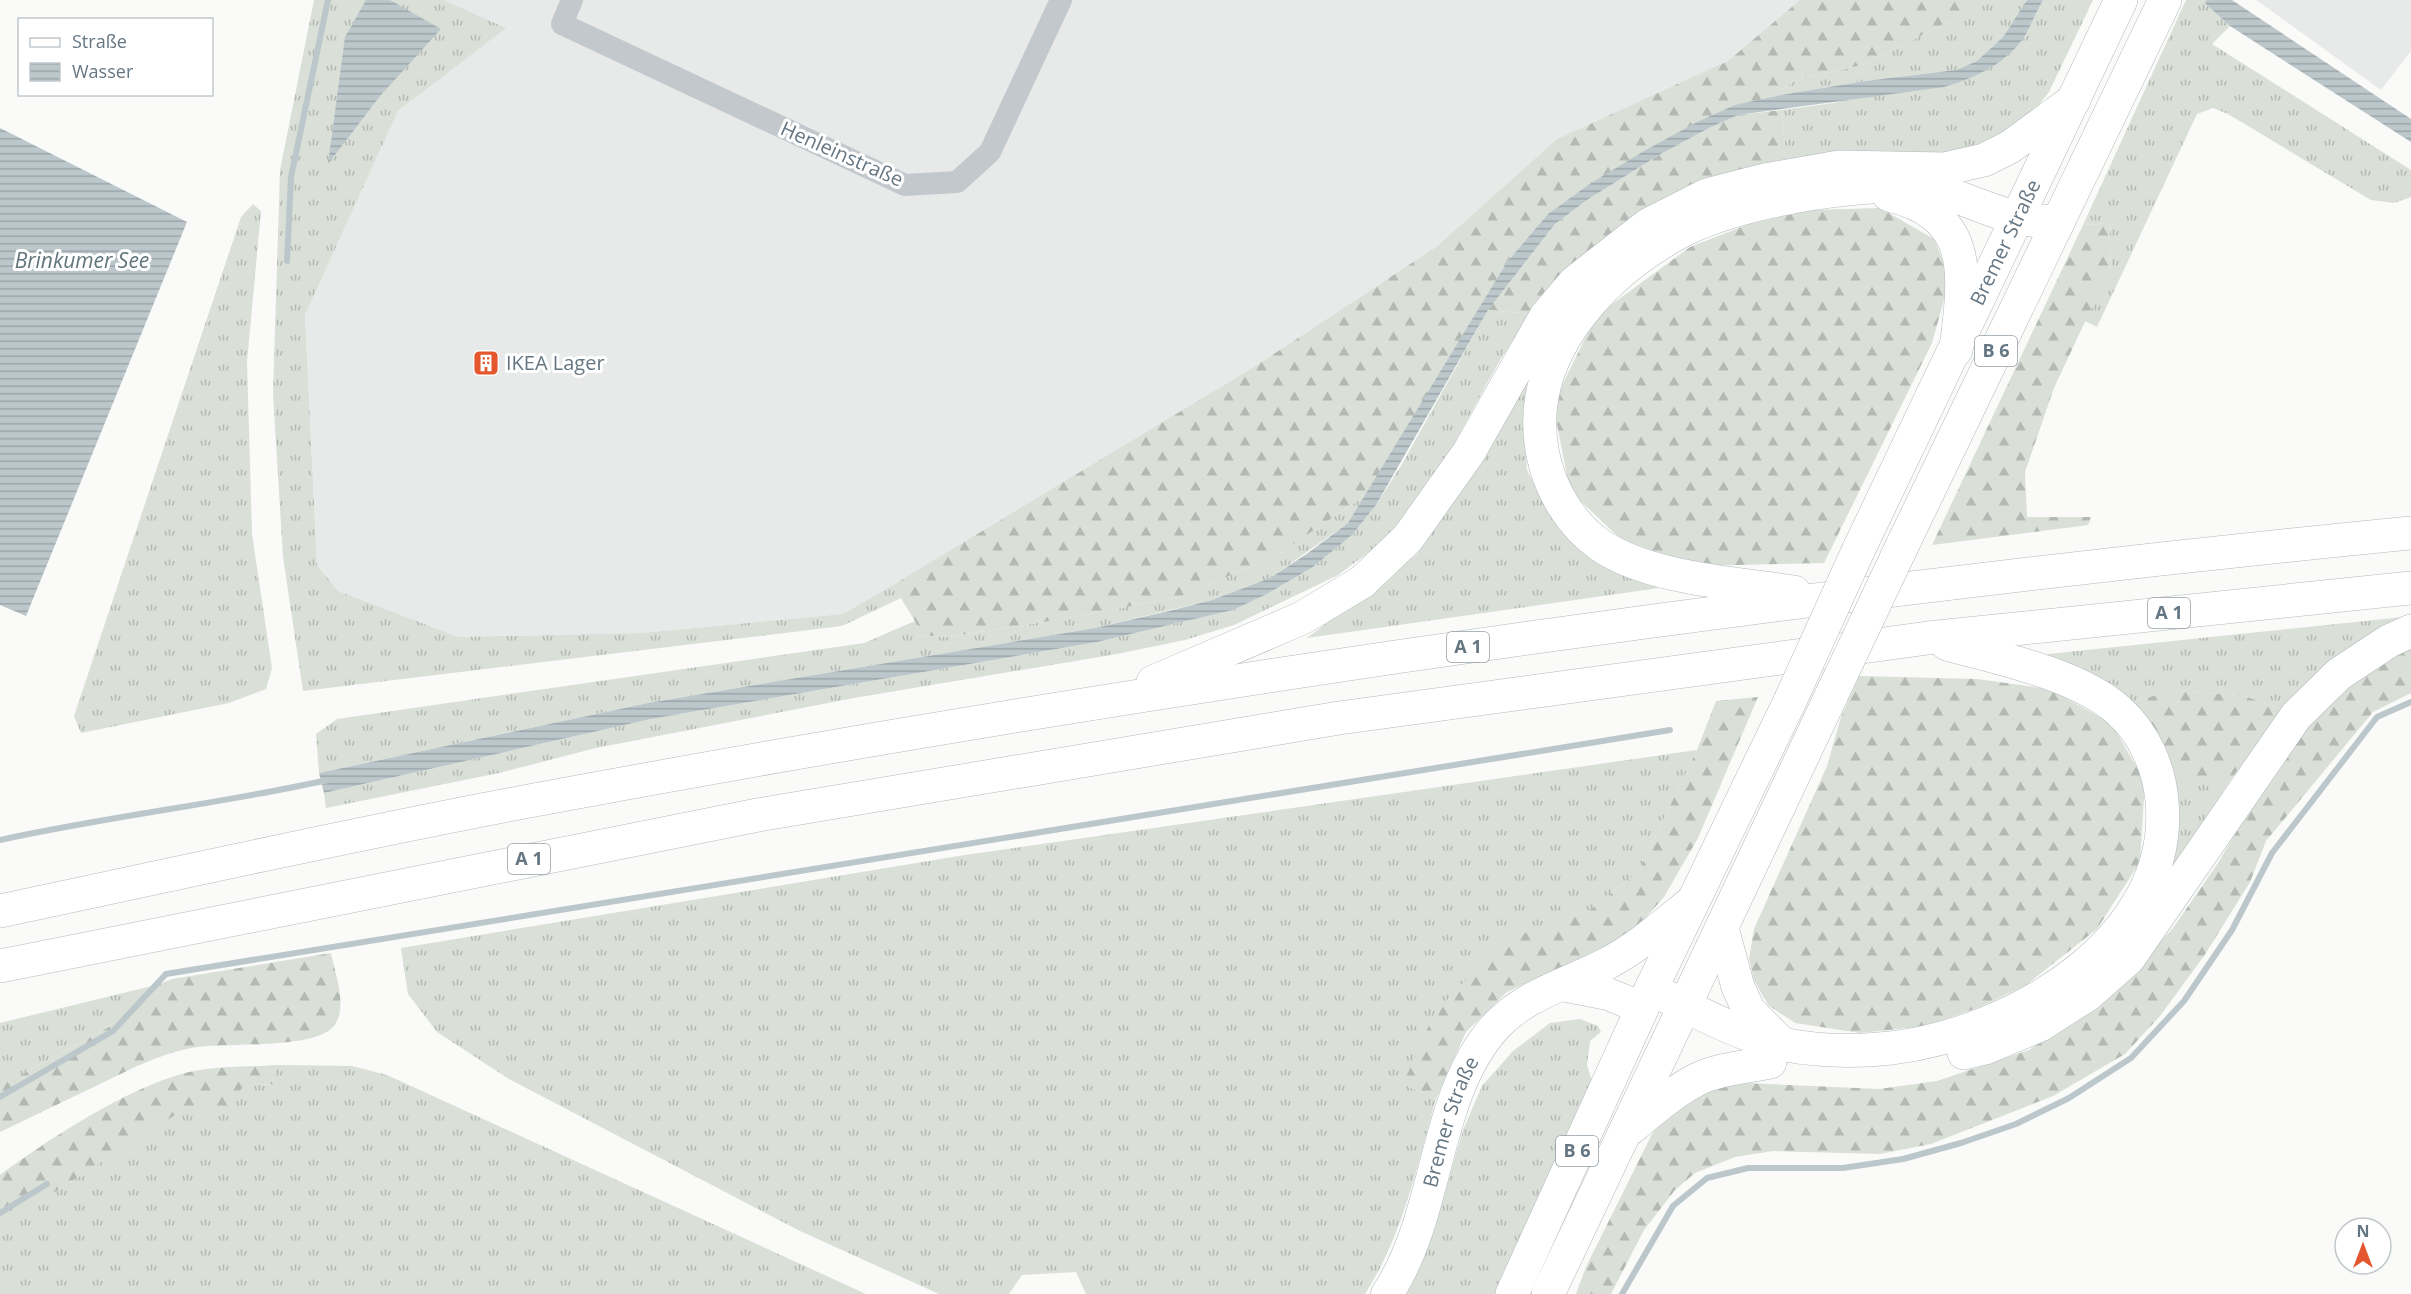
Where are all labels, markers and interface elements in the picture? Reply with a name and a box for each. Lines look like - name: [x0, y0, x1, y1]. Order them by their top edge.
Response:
- legend: [18, 18, 213, 96]
- text: Straße: [72, 29, 127, 53]
- text: Wasser: [72, 59, 134, 83]
- street label: Henleinstraße: [777, 114, 908, 193]
- street label: Bremer Straße: [1963, 175, 2046, 310]
- water label: Brinkumer See: [15, 246, 149, 274]
- road number: B 6: [1975, 336, 2017, 366]
- building icon: IKEA Lager: [471, 348, 501, 378]
- place label: IKEA Lager: [506, 349, 605, 376]
- road number: A 1: [2148, 598, 2190, 628]
- road number: A 1: [1447, 632, 1489, 662]
- road number: A 1: [508, 844, 550, 874]
- street label: Bremer Straße: [1416, 1051, 1484, 1190]
- road number: B 6: [1556, 1136, 1598, 1166]
- north arrow: [2333, 1216, 2393, 1276]
- text: N: [2356, 1220, 2370, 1242]

